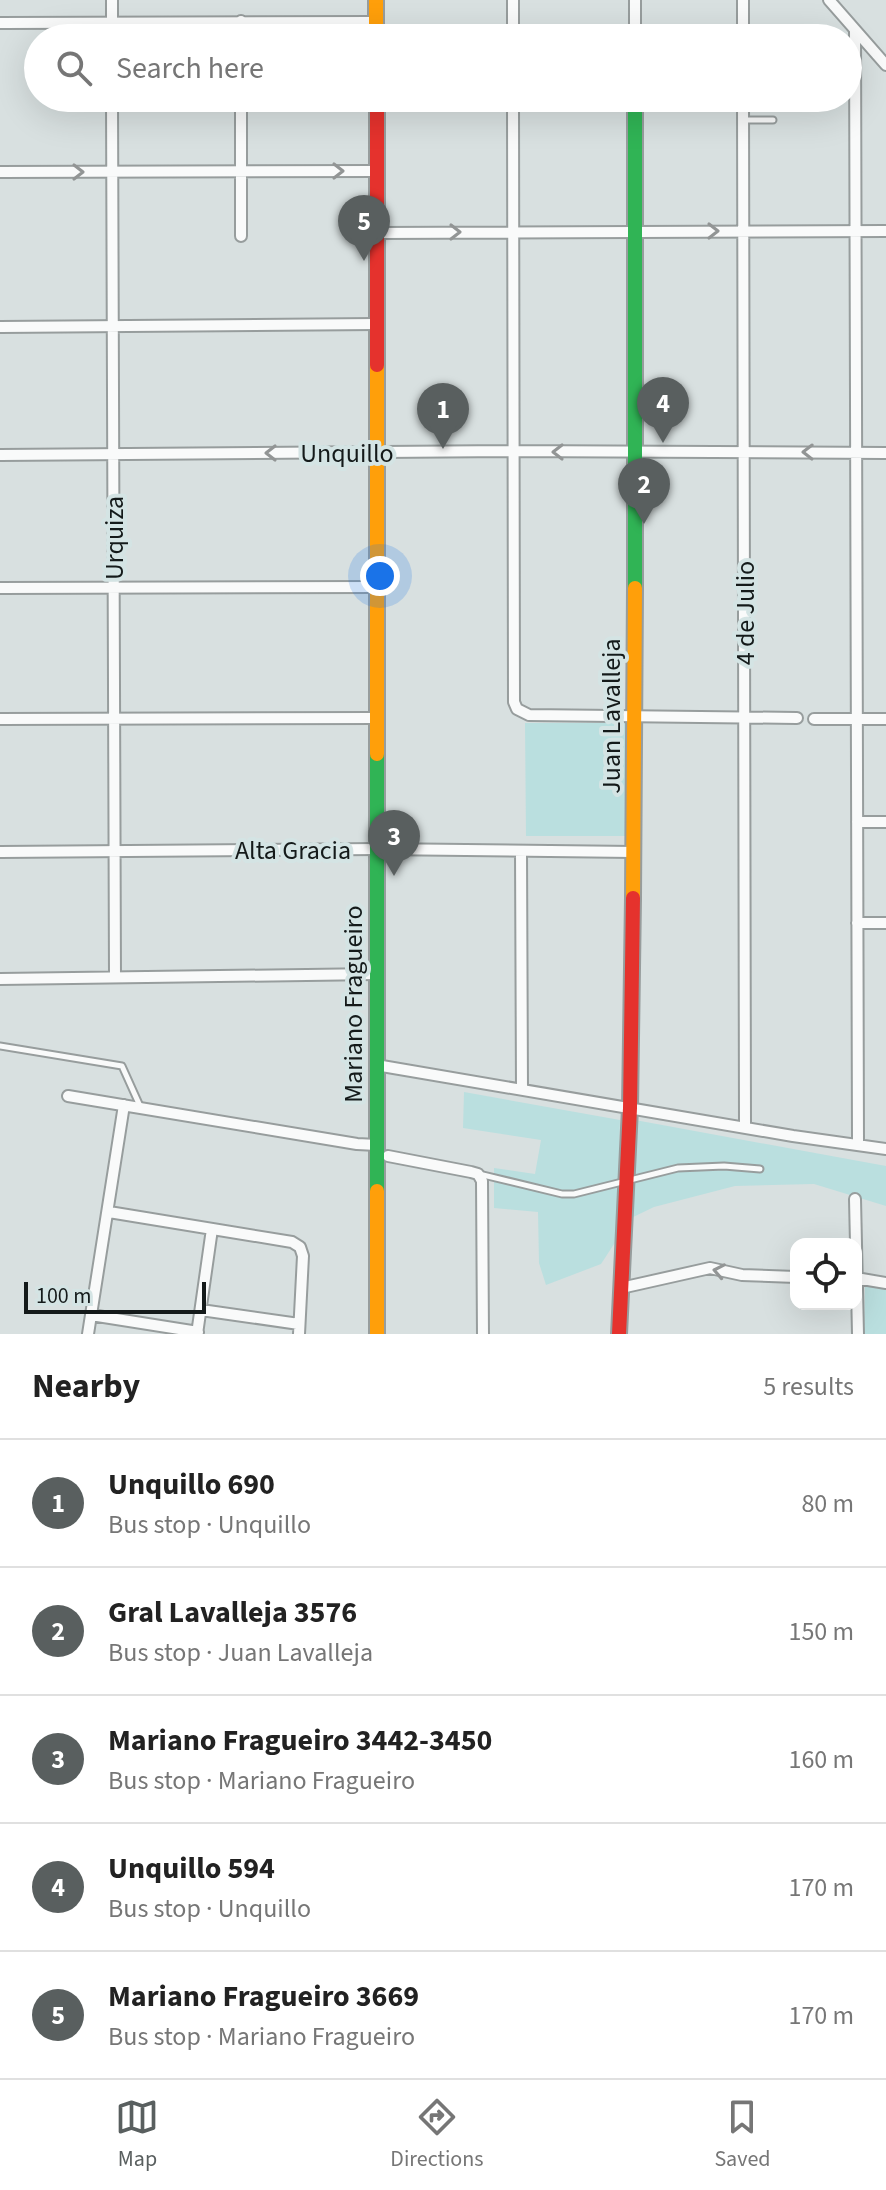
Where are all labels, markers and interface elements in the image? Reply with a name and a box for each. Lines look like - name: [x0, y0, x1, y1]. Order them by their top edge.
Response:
- search box: [24, 24, 862, 112]
- icon: search: [52, 46, 96, 90]
- text: Search here: [116, 47, 264, 90]
- one-way arrow: [332, 162, 345, 180]
- one-way arrow: [72, 163, 85, 181]
- pin: 5: [338, 195, 390, 261]
- one-way arrow: [449, 223, 462, 241]
- one-way arrow: [707, 223, 720, 240]
- pin: 4: [637, 377, 689, 443]
- pin: 1: [417, 383, 469, 449]
- street label: Unquillo: [300, 435, 394, 472]
- one-way arrow: [551, 443, 564, 460]
- one-way arrow: [801, 443, 814, 461]
- one-way arrow: [264, 444, 277, 462]
- pin: 2: [618, 458, 670, 524]
- street label: Urquiza: [96, 496, 133, 580]
- your location: [360, 556, 400, 596]
- street label: 4 de Julio: [727, 561, 764, 665]
- street label: Juan Lavalleja: [593, 638, 630, 794]
- pin: 3: [368, 810, 420, 876]
- street label: Alta Gracia: [235, 832, 351, 869]
- street label: Mariano Fragueiro: [335, 905, 372, 1103]
- map controls: [790, 1238, 862, 1310]
- button: locate: [790, 1238, 862, 1310]
- one-way arrow: [712, 1264, 725, 1281]
- scale bar: [24, 1278, 206, 1314]
- text: 100 m: [36, 1280, 91, 1312]
- text: Nearby: [32, 1362, 140, 1411]
- text: 5 results: [763, 1368, 854, 1405]
- text: Unquillo 690: [108, 1463, 275, 1506]
- text: 1: [51, 1485, 65, 1522]
- text: 80 m: [801, 1485, 854, 1522]
- text: Bus stop · Unquillo: [108, 1506, 311, 1543]
- text: Gral Lavalleja 3576: [108, 1591, 357, 1634]
- text: 2: [51, 1613, 65, 1650]
- text: 150 m: [788, 1613, 854, 1650]
- text: Bus stop · Juan Lavalleja: [108, 1634, 373, 1671]
- text: Mariano Fragueiro 3442-3450: [108, 1719, 492, 1762]
- text: 3: [51, 1741, 65, 1778]
- text: 160 m: [788, 1741, 854, 1778]
- text: Bus stop · Mariano Fragueiro: [108, 1762, 415, 1799]
- text: Unquillo 594: [108, 1847, 275, 1890]
- text: 4: [51, 1869, 65, 1906]
- text: 170 m: [788, 1869, 854, 1906]
- text: Bus stop · Unquillo: [108, 1890, 311, 1927]
- text: Mariano Fragueiro 3669: [108, 1975, 419, 2018]
- text: 5: [51, 1997, 65, 2034]
- text: 170 m: [788, 1997, 854, 2034]
- text: Bus stop · Mariano Fragueiro: [108, 2018, 415, 2055]
- tab: Map: [115, 2095, 159, 2175]
- tab: Directions: [390, 2095, 483, 2175]
- tab: Saved: [714, 2095, 771, 2175]

